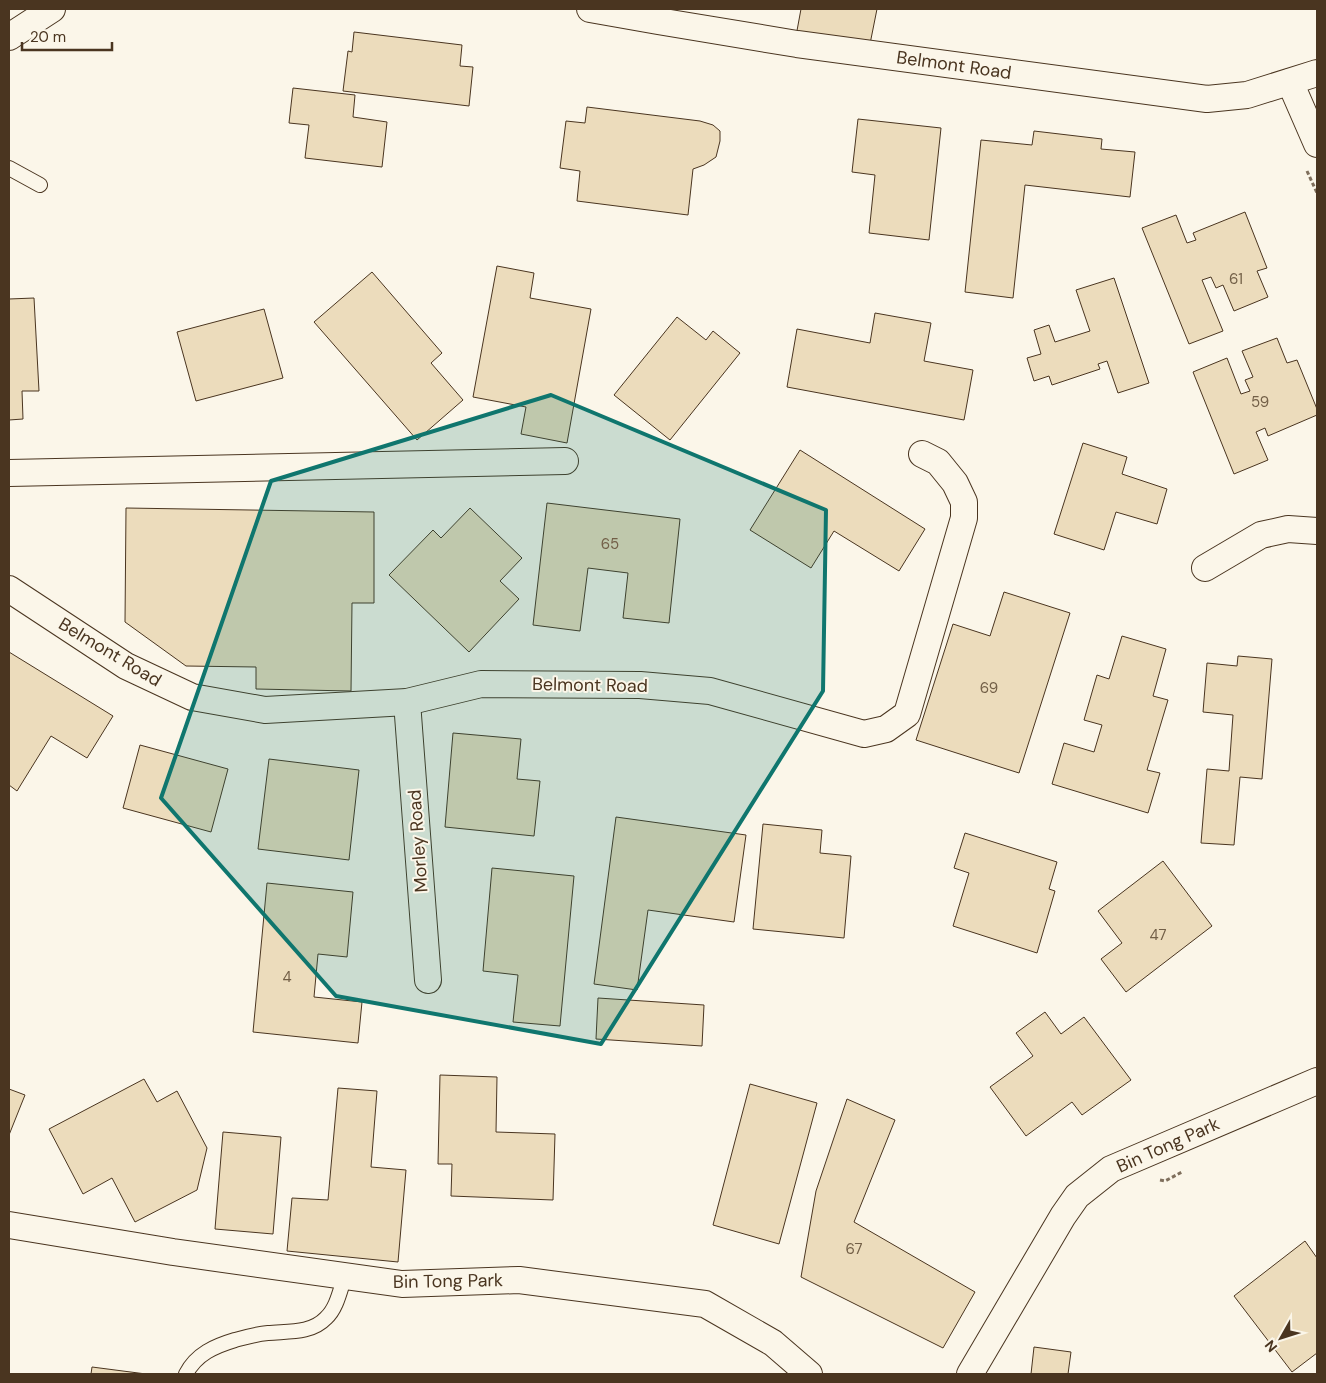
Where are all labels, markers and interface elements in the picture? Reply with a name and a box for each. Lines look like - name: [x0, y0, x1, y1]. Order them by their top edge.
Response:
- scale bar: [22, 20, 112, 52]
- text: 20 m: [30, 27, 66, 47]
- street label: Belmont Road: [895, 45, 1013, 85]
- house number: 61: [1229, 269, 1243, 289]
- house number: 59: [1251, 392, 1269, 412]
- house number: 65: [601, 534, 619, 554]
- street label: Belmont Road: [54, 612, 166, 692]
- street label: Belmont Road: [532, 672, 648, 698]
- house number: 69: [980, 678, 998, 698]
- street label: Morley Road: [402, 789, 434, 893]
- house number: 47: [1149, 925, 1167, 945]
- house number: 4: [282, 967, 292, 987]
- street label: Bin Tong Park: [1113, 1112, 1223, 1178]
- house number: 67: [845, 1239, 863, 1259]
- street label: Bin Tong Park: [393, 1268, 503, 1294]
- north arrow: [1256, 1313, 1306, 1363]
- text: N: [1261, 1337, 1281, 1356]

